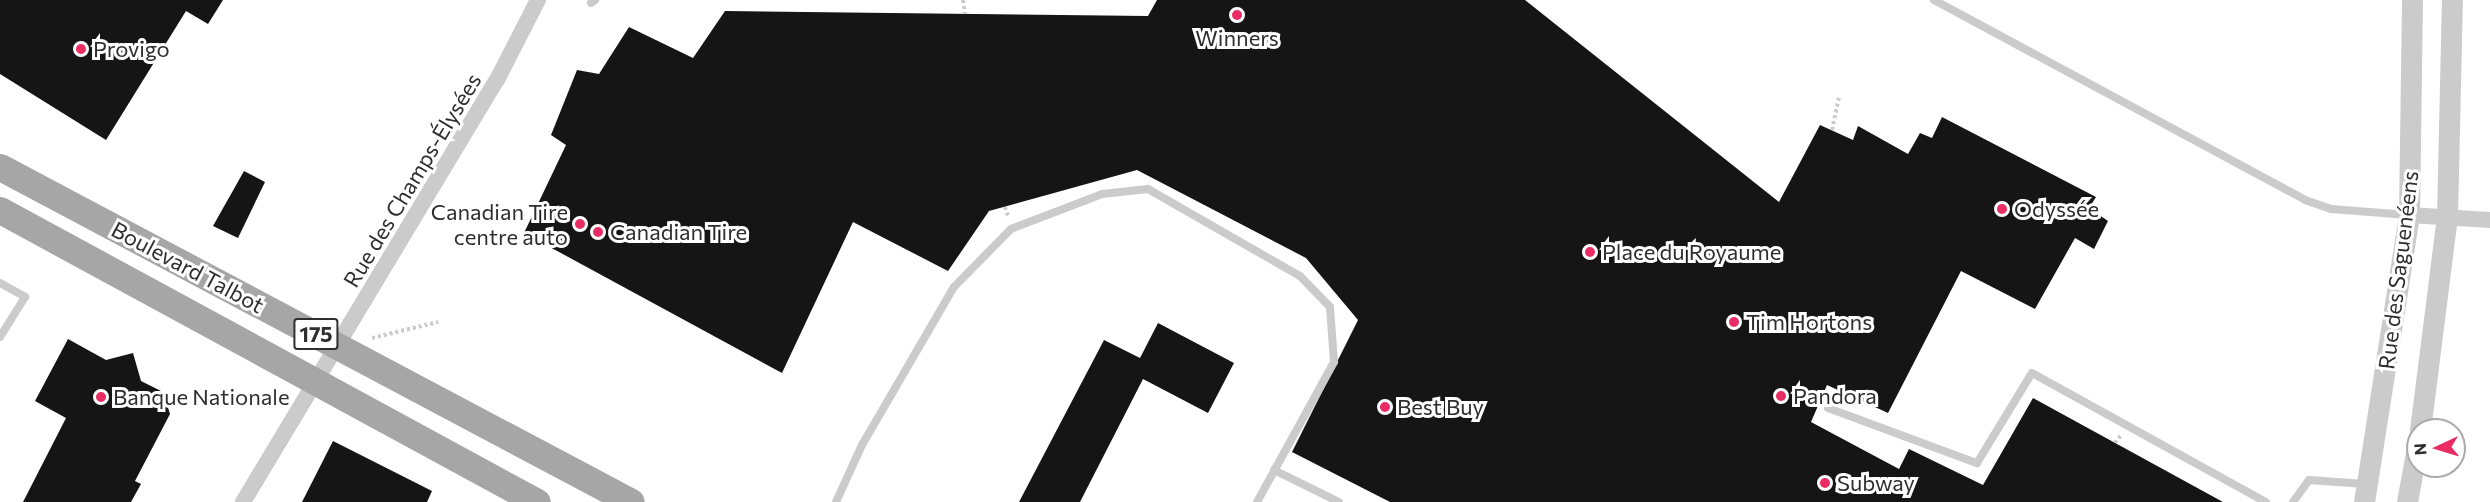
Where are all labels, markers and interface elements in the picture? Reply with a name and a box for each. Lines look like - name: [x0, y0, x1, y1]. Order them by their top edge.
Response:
- marker: Winners: [1230, 8, 1244, 22]
- place label: Winners: [1195, 25, 1279, 51]
- place label: Provigo: [93, 36, 170, 62]
- marker: Provigo: [74, 42, 88, 56]
- street label: Rue des Champs-Élysées: [338, 68, 486, 292]
- street label: Rue des Saguenéens: [2373, 169, 2423, 371]
- place label: Odyssée: [2014, 196, 2099, 222]
- place label: Canadian Tire centre auto: [431, 198, 568, 249]
- marker: Odyssée: [1995, 202, 2009, 216]
- street label: Boulevard Talbot: [107, 216, 269, 318]
- marker: Canadian Tire centre auto: [573, 217, 587, 231]
- place label: Canadian Tire: [610, 219, 747, 245]
- marker: Canadian Tire: [591, 225, 605, 239]
- place label: Place du Royaume: [1602, 239, 1781, 265]
- marker: Place du Royaume: [1583, 245, 1597, 259]
- place label: Tim Hortons: [1746, 309, 1872, 335]
- marker: Tim Hortons: [1727, 315, 1741, 329]
- road number: 175: [292, 316, 340, 352]
- place label: Pandora: [1793, 383, 1877, 409]
- place label: Banque Nationale: [113, 384, 289, 410]
- marker: Pandora: [1774, 389, 1788, 403]
- marker: Banque Nationale: [94, 390, 108, 404]
- place label: Best Buy: [1397, 394, 1484, 420]
- marker: Best Buy: [1378, 400, 1392, 414]
- north arrow: [2406, 418, 2466, 478]
- text: N: [2410, 443, 2429, 456]
- place label: Subway: [1837, 470, 1915, 496]
- marker: Subway: [1818, 476, 1832, 490]

